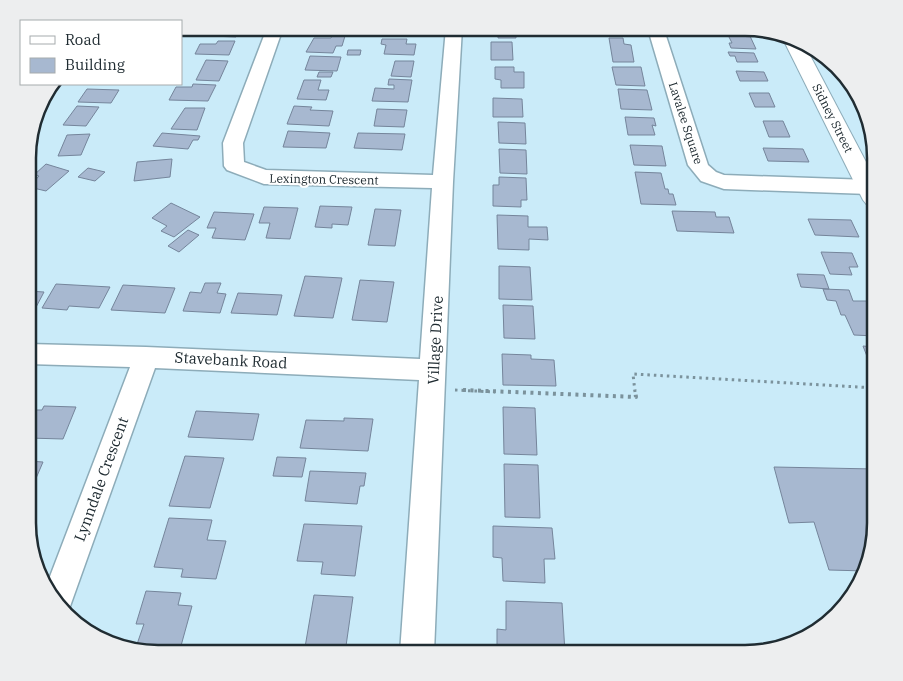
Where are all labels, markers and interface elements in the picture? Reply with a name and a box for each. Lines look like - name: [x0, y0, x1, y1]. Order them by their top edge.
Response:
- legend: [20, 20, 182, 85]
- text: Road: [65, 30, 101, 49]
- text: Building: [65, 55, 125, 74]
- street label: Lavalee Square: [666, 80, 706, 166]
- street label: Sidney Street: [809, 81, 857, 155]
- street label: Lexington Crescent: [269, 171, 379, 187]
- street label: Village Drive: [423, 295, 447, 385]
- street label: Stavebank Road: [174, 348, 288, 372]
- street label: Lynndale Crescent: [70, 414, 132, 544]

